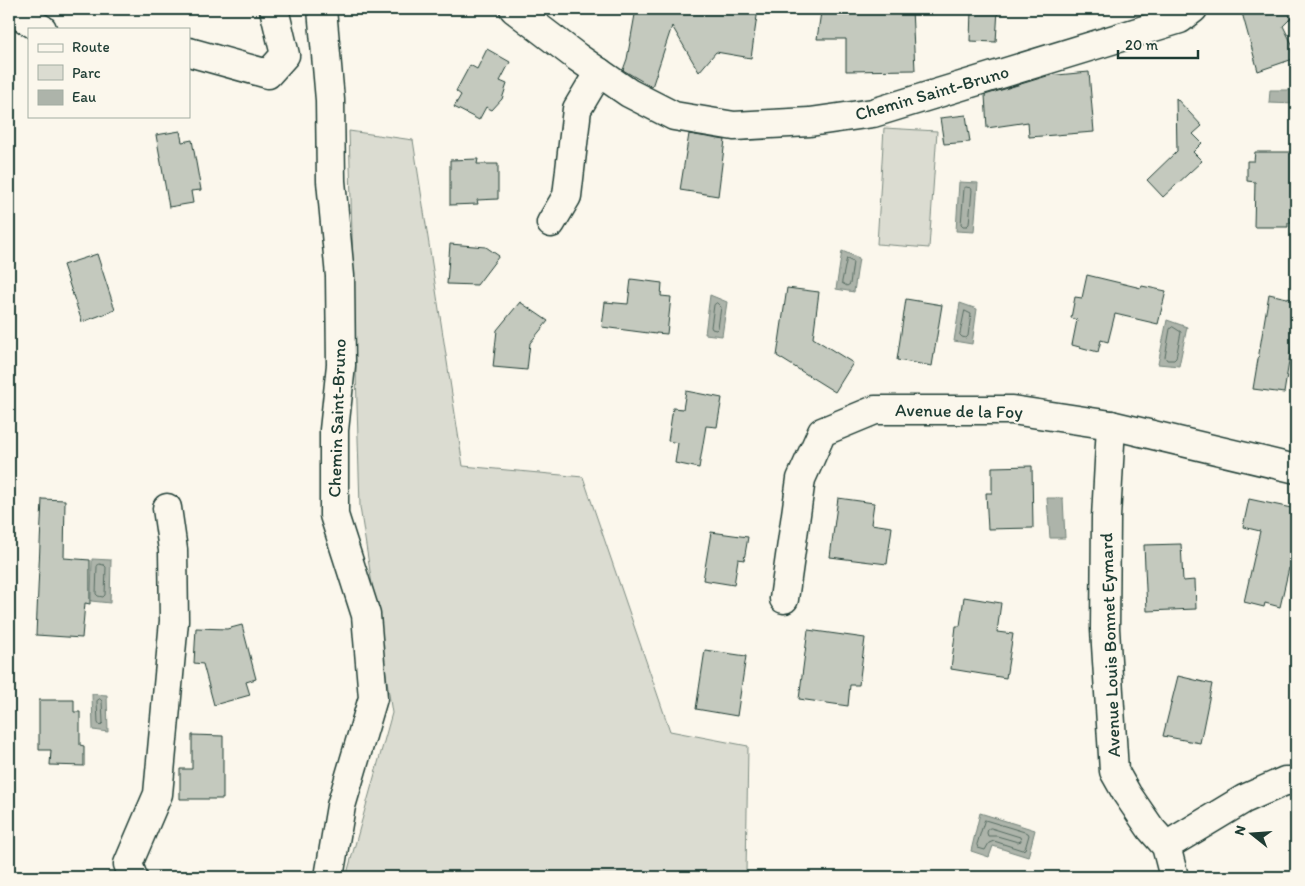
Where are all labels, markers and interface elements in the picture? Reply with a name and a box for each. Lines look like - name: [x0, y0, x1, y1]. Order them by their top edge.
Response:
- legend: [28, 28, 190, 118]
- scale bar: [1118, 28, 1198, 60]
- text: 20 m: [1125, 36, 1159, 54]
- text: Route: [72, 38, 110, 56]
- street label: Chemin Saint-Bruno: [853, 61, 1011, 125]
- text: Parc: [72, 64, 101, 82]
- text: Eau: [72, 88, 96, 106]
- street label: Chemin Saint-Bruno: [323, 338, 351, 498]
- street label: Avenue de la Foy: [895, 399, 1024, 423]
- street label: Avenue Louis Bonnet Eymard: [1095, 532, 1125, 758]
- north arrow: [1228, 808, 1278, 858]
- text: N: [1231, 823, 1250, 837]

